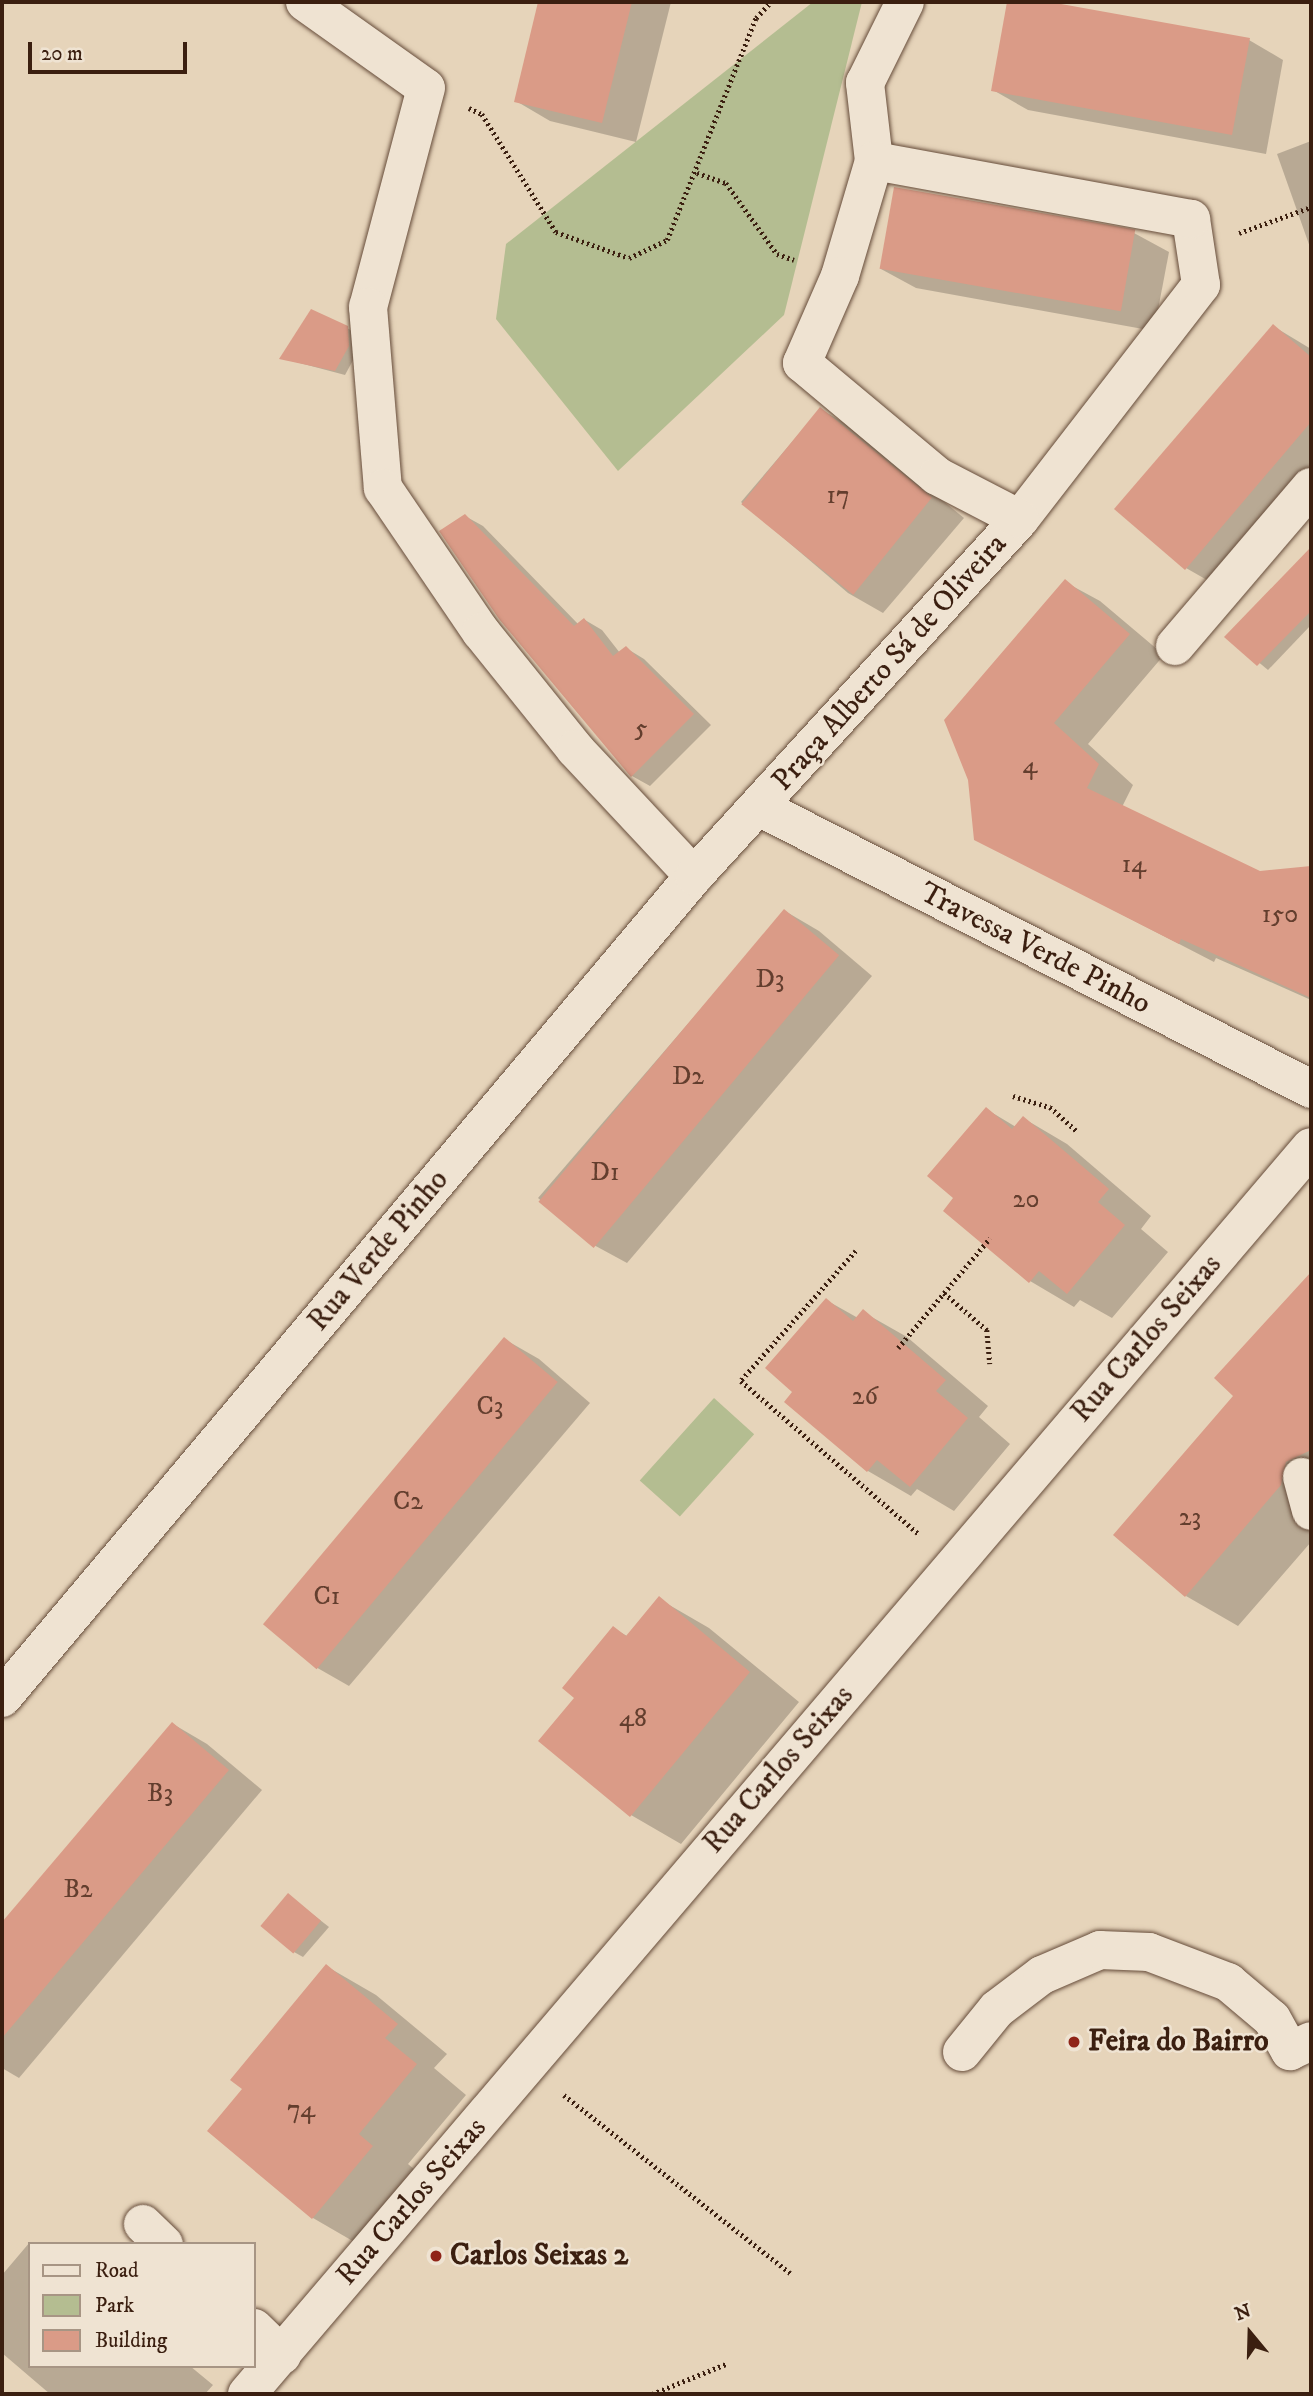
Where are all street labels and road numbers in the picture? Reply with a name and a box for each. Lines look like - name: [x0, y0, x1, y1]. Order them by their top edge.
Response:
- street label: Praça Alberto Sá de Oliveira: [765, 527, 1015, 799]
- street label: Travessa Verde Pinho: [914, 875, 1156, 1023]
- street label: Rua Verde Pinho: [301, 1163, 457, 1339]
- street label: Rua Carlos Seixas: [1064, 1248, 1230, 1430]
- street label: Rua Carlos Seixas: [696, 1679, 862, 1861]
- street label: Rua Carlos Seixas: [329, 2111, 495, 2293]

